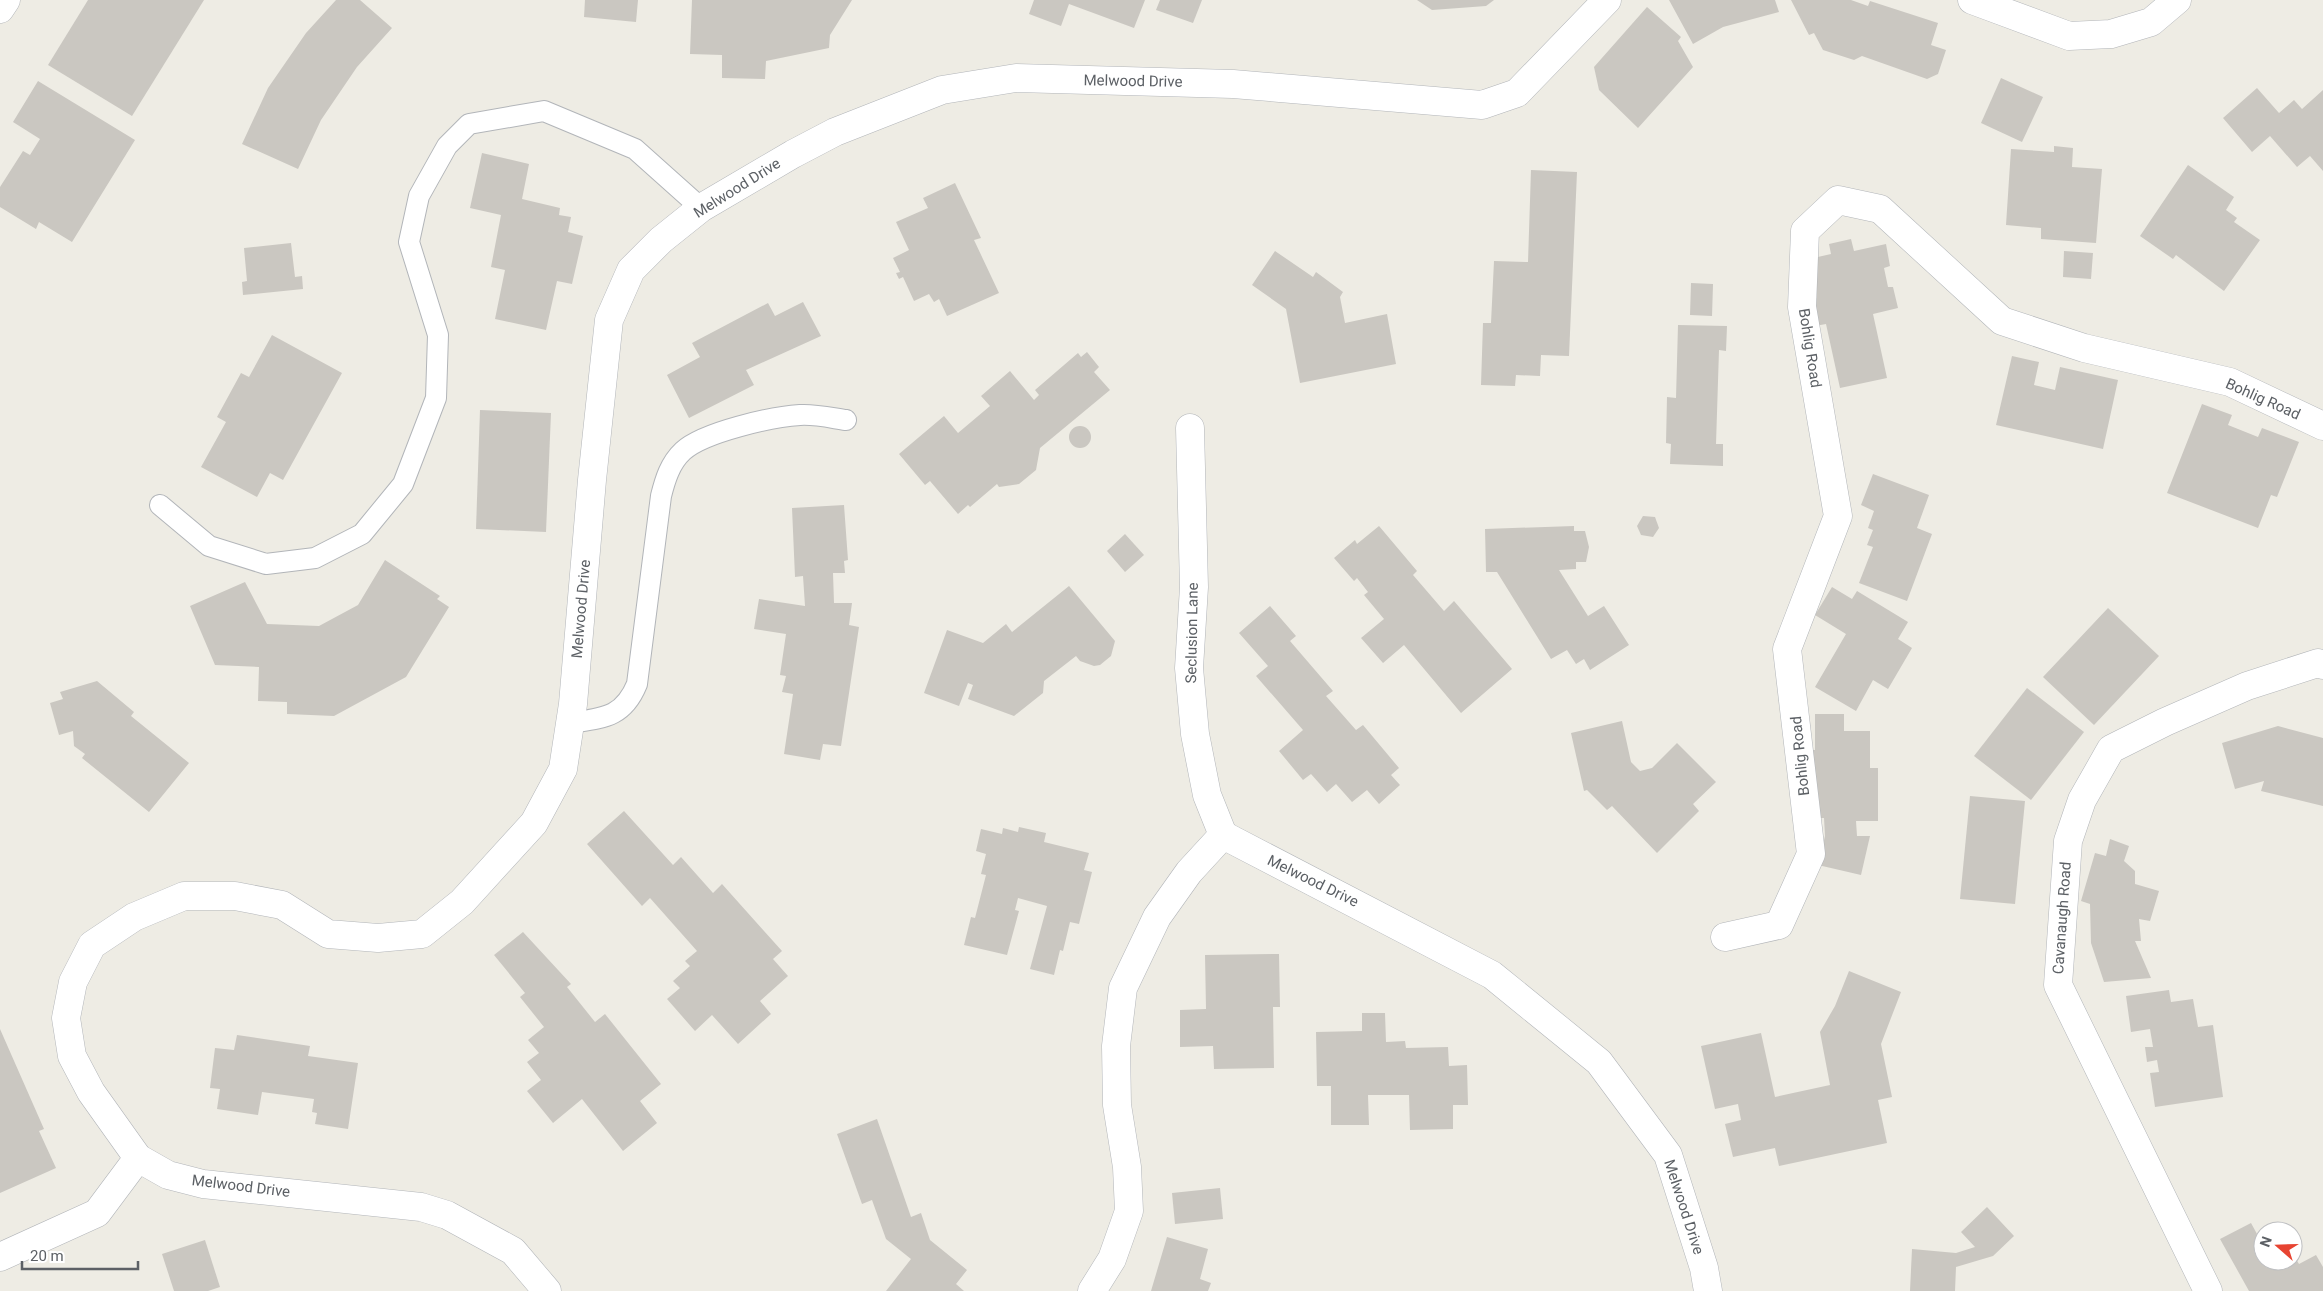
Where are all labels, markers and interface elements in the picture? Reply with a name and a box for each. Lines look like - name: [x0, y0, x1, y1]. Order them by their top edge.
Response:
- street label: Melwood Drive: [1083, 71, 1183, 91]
- street label: Melwood Drive: [690, 154, 784, 222]
- street label: Bohlig Road: [1795, 307, 1825, 389]
- street label: Bohlig Road: [2223, 375, 2303, 423]
- street label: Melwood Drive: [568, 559, 594, 659]
- street label: Seclusion Lane: [1182, 582, 1202, 684]
- street label: Bohlig Road: [1787, 715, 1813, 797]
- street label: Melwood Drive: [1265, 851, 1361, 911]
- street label: Cavanaugh Road: [2049, 861, 2075, 975]
- street label: Melwood Drive: [1660, 1157, 1708, 1257]
- street label: Melwood Drive: [191, 1171, 291, 1201]
- north arrow: [2253, 1221, 2303, 1271]
- text: N: [2257, 1234, 2275, 1249]
- scale bar: [22, 1238, 139, 1270]
- text: 20 m: [30, 1247, 64, 1265]

